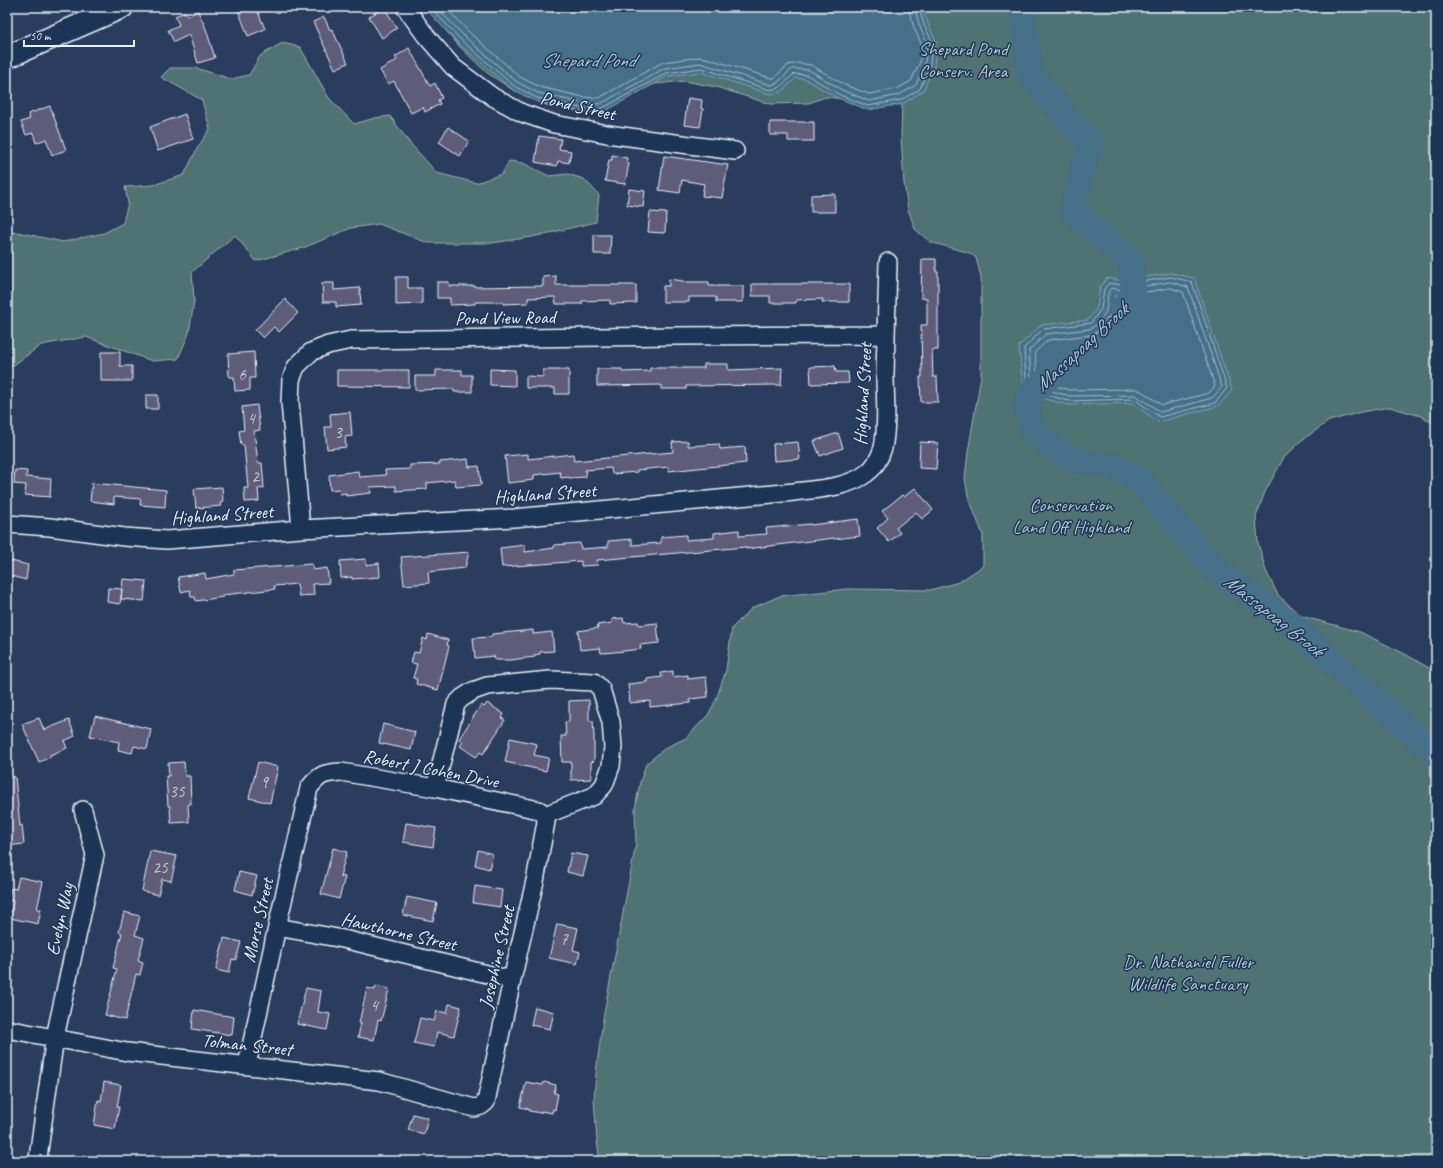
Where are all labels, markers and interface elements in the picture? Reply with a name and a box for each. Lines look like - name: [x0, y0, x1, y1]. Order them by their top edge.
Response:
- scale bar: [24, 22, 134, 48]
- text: 50 m: [30, 28, 52, 44]
- park label: Shepard Pond Conserv. Area: [918, 37, 1010, 83]
- water label: Shepard Pond: [541, 48, 641, 73]
- street label: Pond Street: [538, 86, 619, 127]
- water label: Massapoag Brook: [1029, 295, 1136, 397]
- street label: Pond View Road: [455, 305, 559, 331]
- street label: Highland Street: [848, 341, 878, 446]
- house number: 6: [238, 364, 247, 385]
- house number: 4: [247, 408, 257, 429]
- house number: 3: [334, 422, 343, 443]
- house number: 2: [251, 466, 260, 487]
- street label: Highland Street: [493, 478, 599, 510]
- park label: Conservation Land Off Highland: [1012, 493, 1133, 539]
- street label: Highland Street: [170, 499, 276, 531]
- water label: Massapoag Brook: [1219, 569, 1331, 664]
- street label: Robert J Cohen Drive: [361, 744, 502, 794]
- house number: 9: [260, 772, 269, 793]
- house number: 35: [169, 781, 186, 802]
- house number: 25: [152, 857, 169, 878]
- street label: Morse Street: [237, 874, 280, 965]
- street label: Evelyn Way: [41, 880, 80, 957]
- street label: Josephine Street: [473, 902, 521, 1012]
- street label: Hawthorne Street: [339, 907, 460, 957]
- house number: 7: [560, 929, 569, 950]
- park label: Dr. Nathaniel Fuller Wildlife Sanctuary: [1123, 950, 1255, 996]
- house number: 4: [370, 995, 380, 1016]
- street label: Tolman Street: [201, 1028, 296, 1062]

